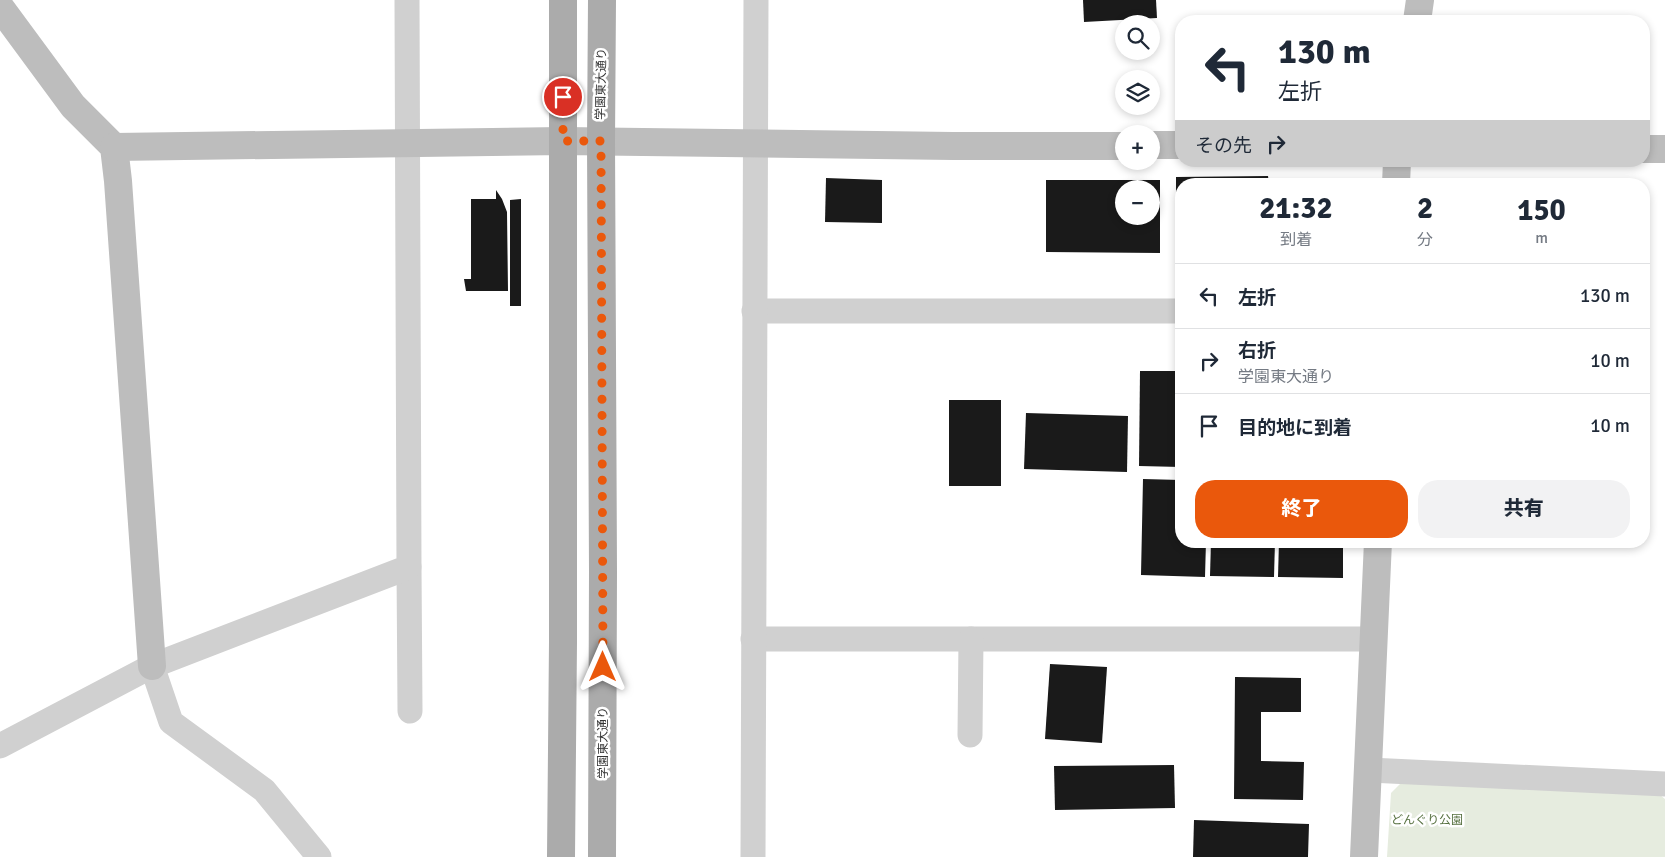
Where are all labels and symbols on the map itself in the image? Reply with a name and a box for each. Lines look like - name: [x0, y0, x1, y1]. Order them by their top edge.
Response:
- street label: 学園東大通り: [593, 48, 610, 120]
- pin: [542, 76, 584, 118]
- position arrow: [576, 640, 628, 692]
- street label: 学園東大通り: [596, 707, 611, 779]
- park label: どんぐり公園: [1391, 813, 1463, 828]

